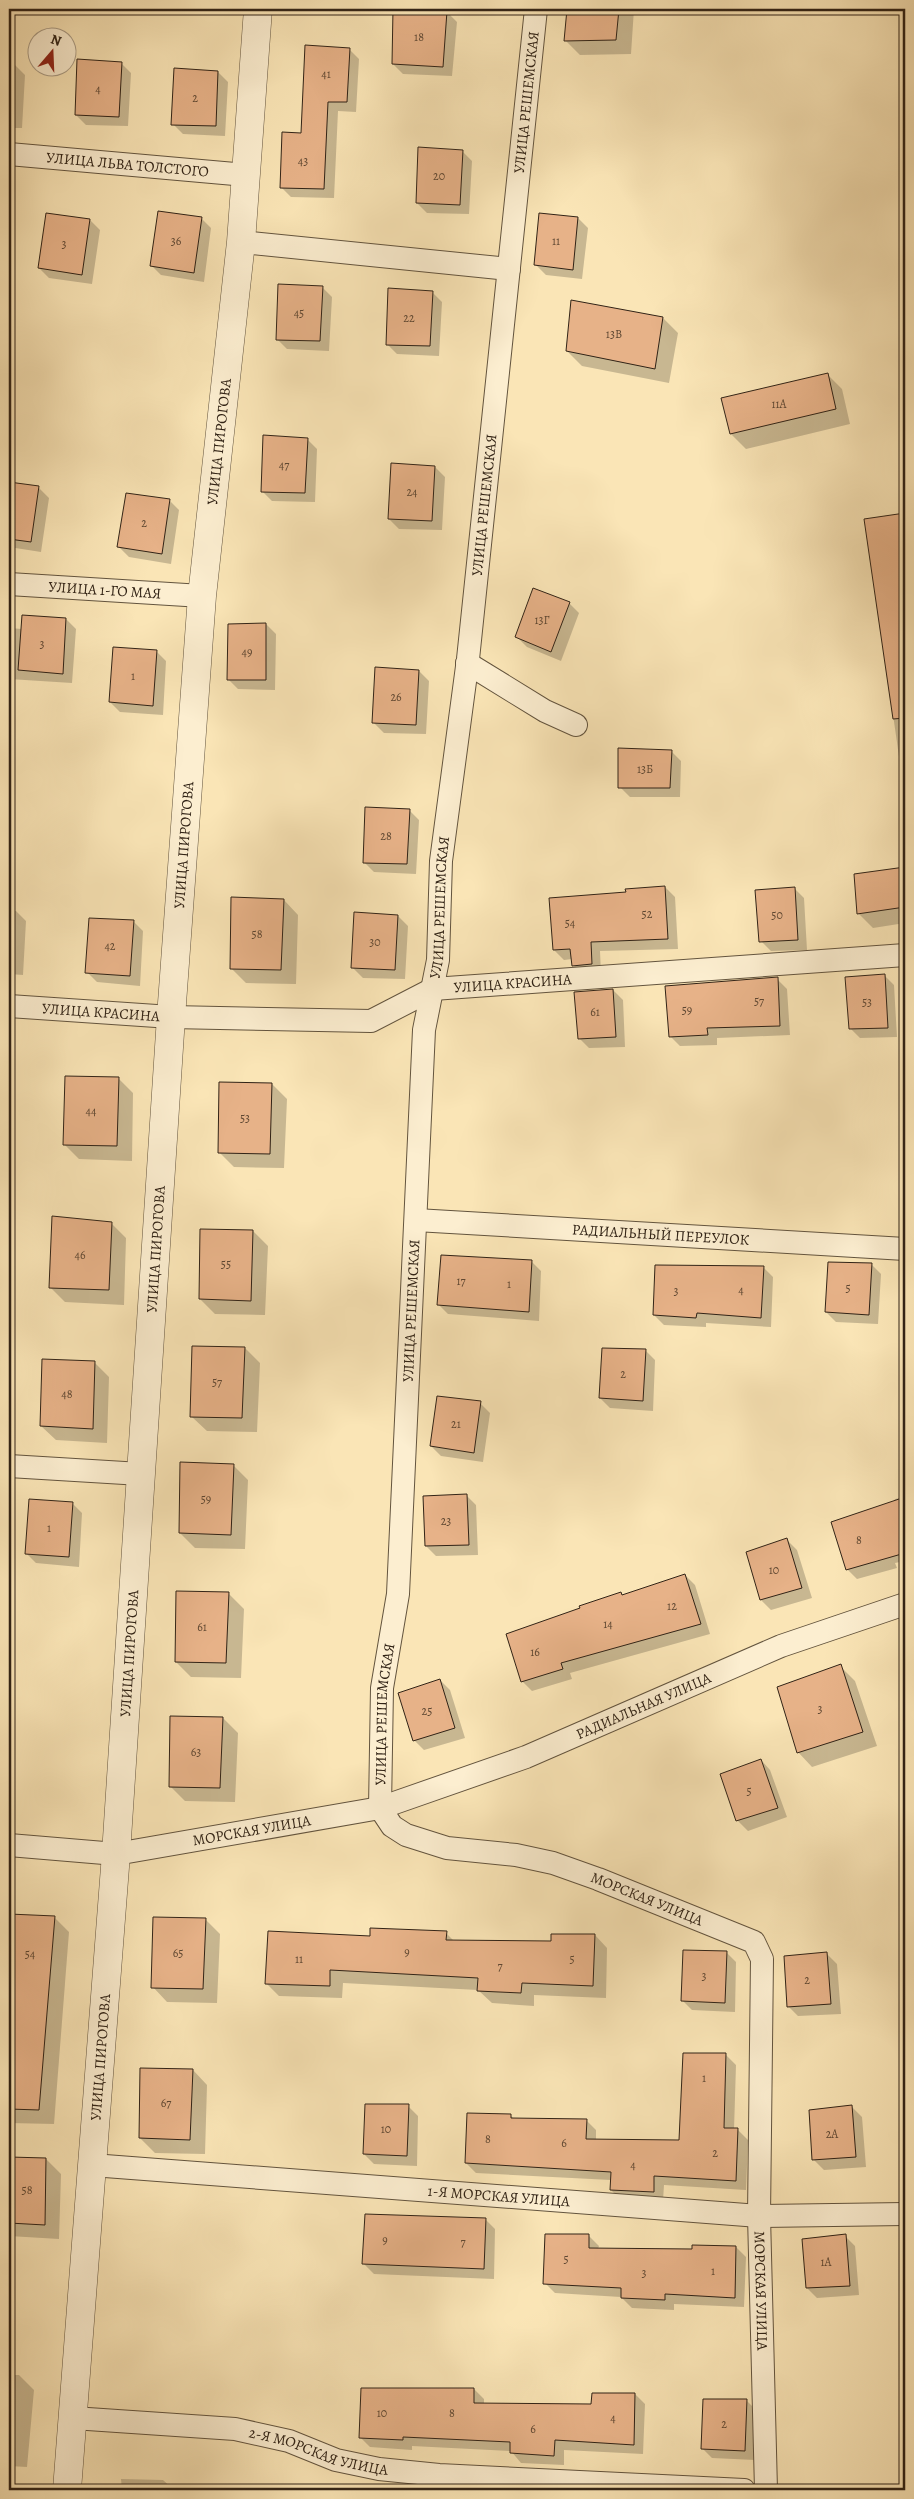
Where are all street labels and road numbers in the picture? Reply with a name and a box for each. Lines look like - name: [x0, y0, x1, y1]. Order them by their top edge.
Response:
- street label: УЛИЦА РЕШЕМСКАЯ: [509, 30, 544, 174]
- street label: УЛИЦА ЛЬВА ТОЛСТОГО: [45, 147, 210, 182]
- street label: УЛИЦА ПИРОГОВА: [202, 377, 236, 506]
- street label: УЛИЦА РЕШЕМСКАЯ: [467, 433, 501, 577]
- street label: УЛИЦА 1-ГО МАЯ: [48, 576, 162, 603]
- street label: УЛИЦА ПИРОГОВА: [169, 781, 198, 909]
- street label: УЛИЦА РЕШЕМСКАЯ: [425, 835, 454, 980]
- street label: УЛИЦА КРАСИНА: [453, 969, 573, 997]
- street label: УЛИЦА КРАСИНА: [41, 998, 161, 1026]
- street label: УЛИЦА ПИРОГОВА: [142, 1185, 170, 1313]
- street label: РАДИАЛЬНЫЙ ПЕРЕУЛОК: [571, 1219, 750, 1250]
- street label: УЛИЦА РЕШЕМСКАЯ: [398, 1239, 424, 1382]
- street label: УЛИЦА ПИРОГОВА: [115, 1589, 143, 1717]
- street label: УЛИЦА РЕШЕМСКАЯ: [370, 1642, 399, 1786]
- street label: РАДИАЛЬНАЯ УЛИЦА: [573, 1668, 714, 1744]
- street label: МОРСКАЯ УЛИЦА: [191, 1810, 312, 1850]
- street label: МОРСКАЯ УЛИЦА: [588, 1867, 706, 1930]
- street label: УЛИЦА ПИРОГОВА: [85, 1993, 115, 2121]
- street label: 1-Я МОРСКАЯ УЛИЦА: [427, 2181, 571, 2212]
- street label: МОРСКАЯ УЛИЦА: [749, 2231, 772, 2351]
- street label: 2-Я МОРСКАЯ УЛИЦА: [247, 2422, 389, 2480]

